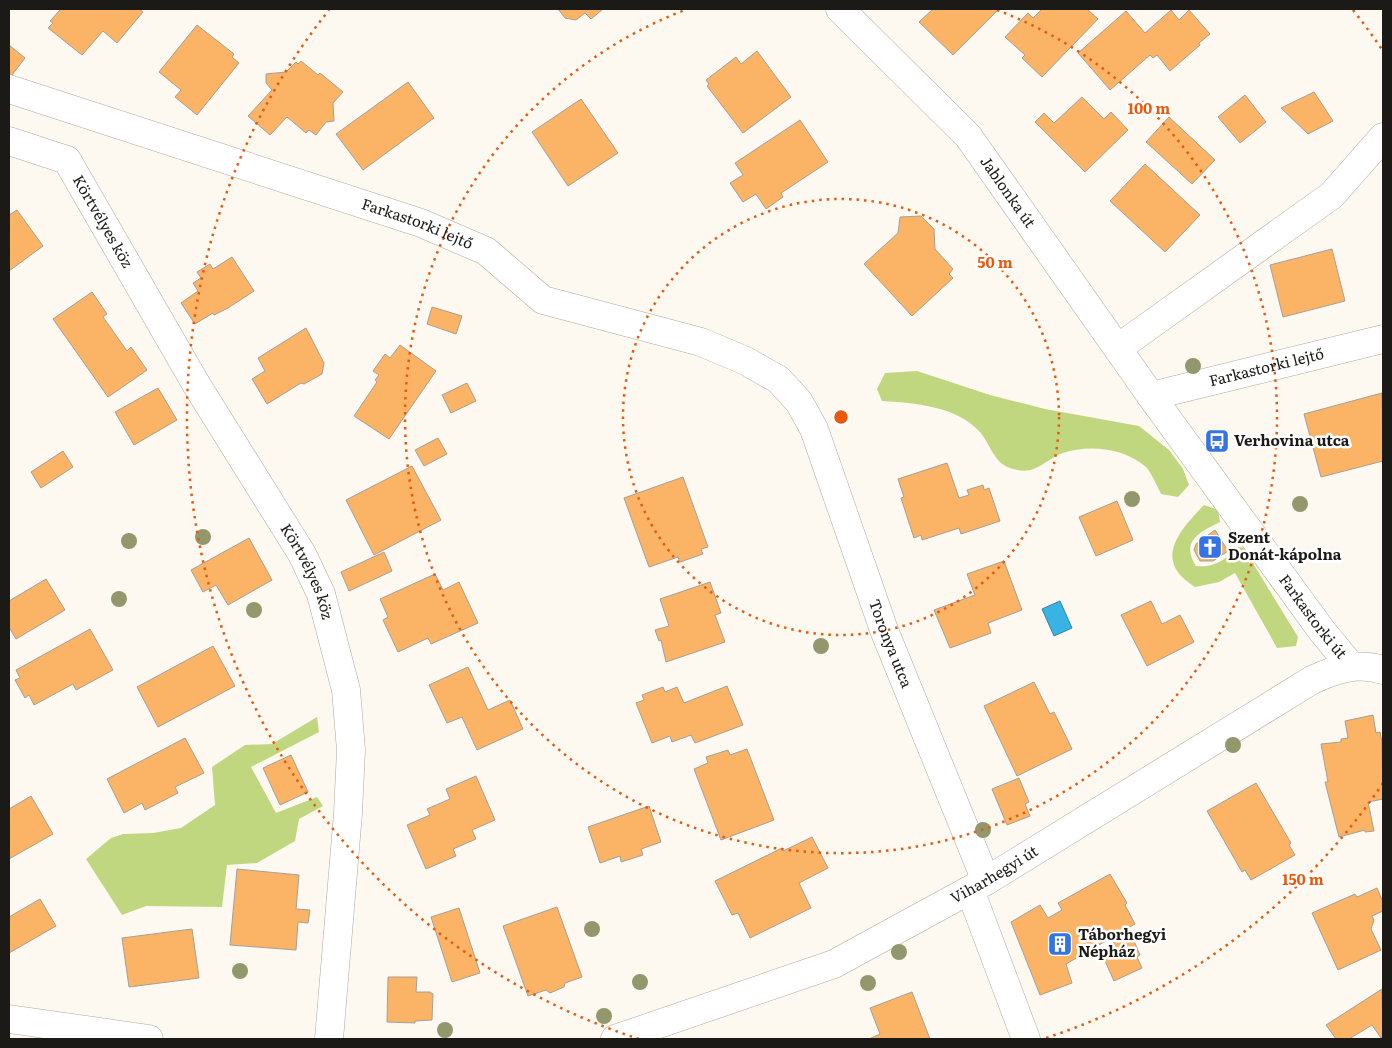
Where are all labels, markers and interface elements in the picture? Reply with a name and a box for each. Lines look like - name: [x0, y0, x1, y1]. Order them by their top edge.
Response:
- text: 100 m: [1128, 96, 1170, 119]
- street label: Jablonka út: [975, 151, 1042, 232]
- street label: Körtvélyes köz: [68, 170, 140, 272]
- street label: Farkastorki lejtő: [359, 191, 477, 254]
- text: 50 m: [977, 250, 1013, 273]
- street label: Farkastorki lejtő: [1206, 341, 1326, 391]
- centre of rings: [832, 408, 850, 426]
- bus stop icon: Verhovina utca: [1204, 428, 1230, 454]
- place label: Verhovina utca: [1234, 428, 1350, 451]
- street label: Körtvélyes köz: [276, 518, 340, 622]
- place label: Szent Donát-kápolna: [1228, 525, 1342, 565]
- church icon: Szent Donát-kápolna: [1197, 534, 1223, 560]
- street label: Farkastorki út: [1274, 569, 1353, 663]
- street label: Toronya utca: [864, 596, 920, 692]
- street label: Viharhegyi út: [946, 839, 1042, 908]
- text: 150 m: [1282, 867, 1324, 890]
- place label: Táborhegyi Népház: [1078, 922, 1167, 962]
- building icon: Táborhegyi Népház: [1047, 931, 1073, 957]

